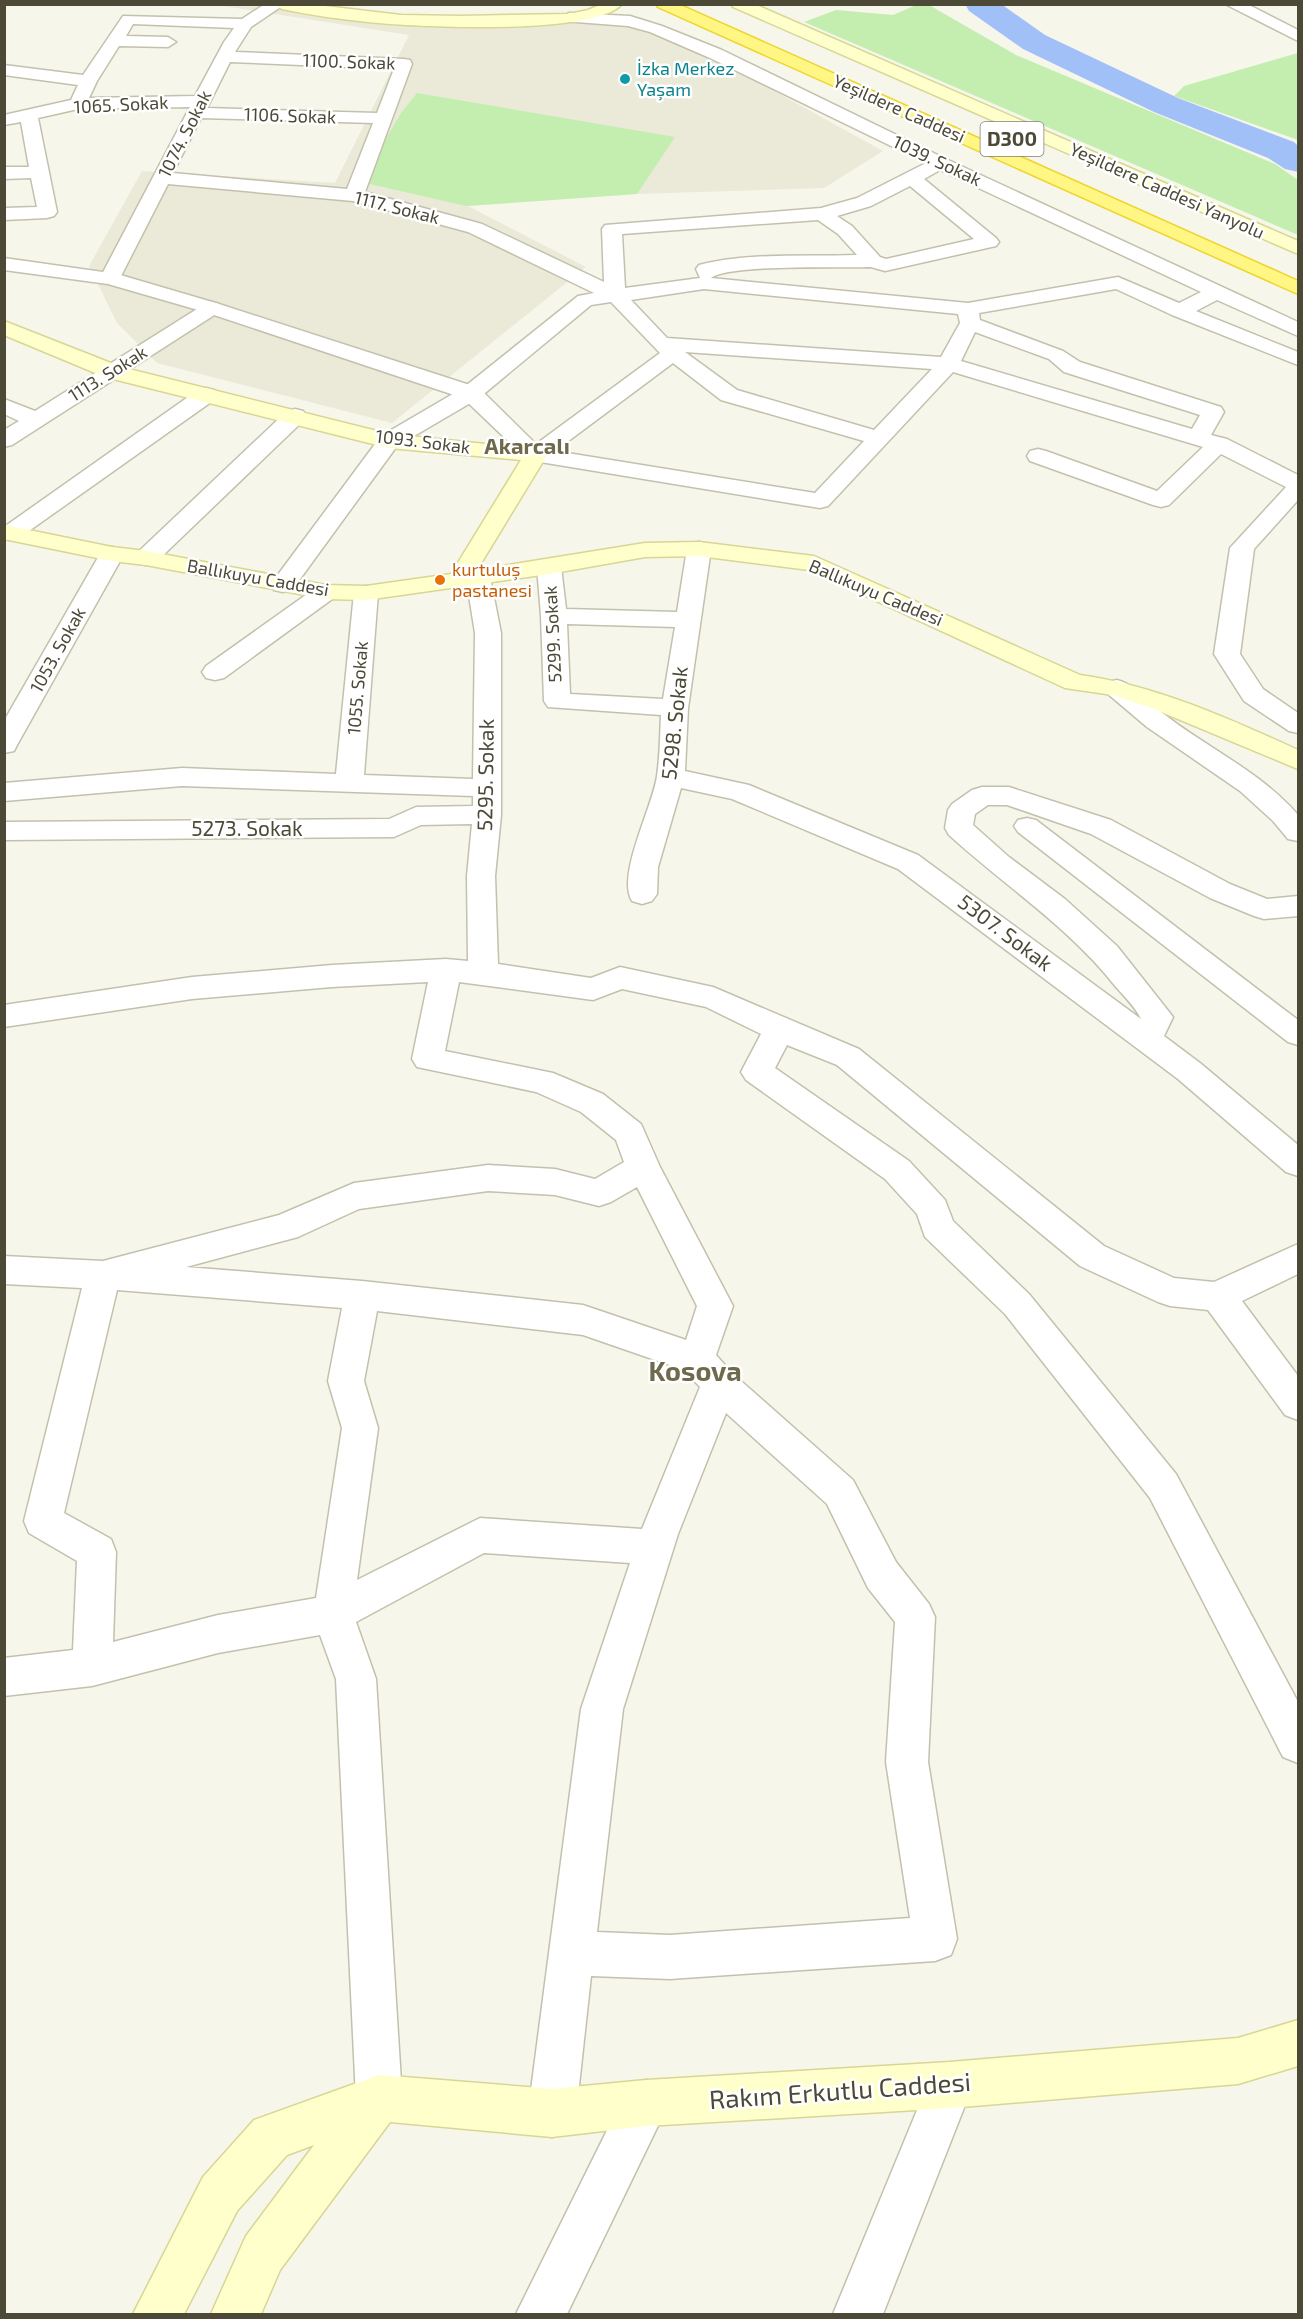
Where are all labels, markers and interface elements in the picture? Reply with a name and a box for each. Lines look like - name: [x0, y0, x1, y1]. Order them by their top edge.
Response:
- street label: 1100. Sokak: [302, 48, 396, 74]
- place label: İzka Merkez Yaşam: [637, 57, 734, 101]
- street label: Yeşildere Caddesi: [829, 69, 969, 148]
- marker: İzka Merkez Yaşam: [618, 72, 632, 86]
- street label: 1074. Sokak: [153, 86, 215, 181]
- street label: 1065. Sokak: [73, 91, 169, 117]
- street label: 1106. Sokak: [244, 102, 336, 128]
- road number: D300: [980, 122, 1044, 156]
- street label: 1039. Sokak: [890, 130, 985, 190]
- street label: Yeşildere Caddesi Yanyolu: [1066, 137, 1268, 244]
- street label: 1117. Sokak: [353, 186, 442, 228]
- street label: 1113. Sokak: [64, 340, 151, 406]
- street label: 1093. Sokak: [375, 424, 472, 458]
- district label: Akarcalı: [484, 432, 570, 458]
- street label: Ballıkuyu Caddesi: [186, 554, 331, 600]
- street label: Ballıkuyu Caddesi: [806, 554, 947, 630]
- place label: kurtuluş pastanesi: [452, 558, 532, 601]
- marker: kurtuluş pastanesi: [433, 573, 447, 587]
- street label: 5299. Sokak: [538, 585, 566, 683]
- street label: 1053. Sokak: [25, 603, 90, 696]
- street label: 1055. Sokak: [342, 640, 372, 736]
- street label: 5298. Sokak: [655, 665, 692, 781]
- street label: 5295. Sokak: [471, 718, 498, 831]
- street label: 5273. Sokak: [191, 815, 303, 840]
- street label: 5307. Sokak: [954, 888, 1058, 976]
- district label: Kosova: [648, 1354, 742, 1386]
- street label: Rakım Erkutlu Caddesi: [708, 2065, 972, 2114]

